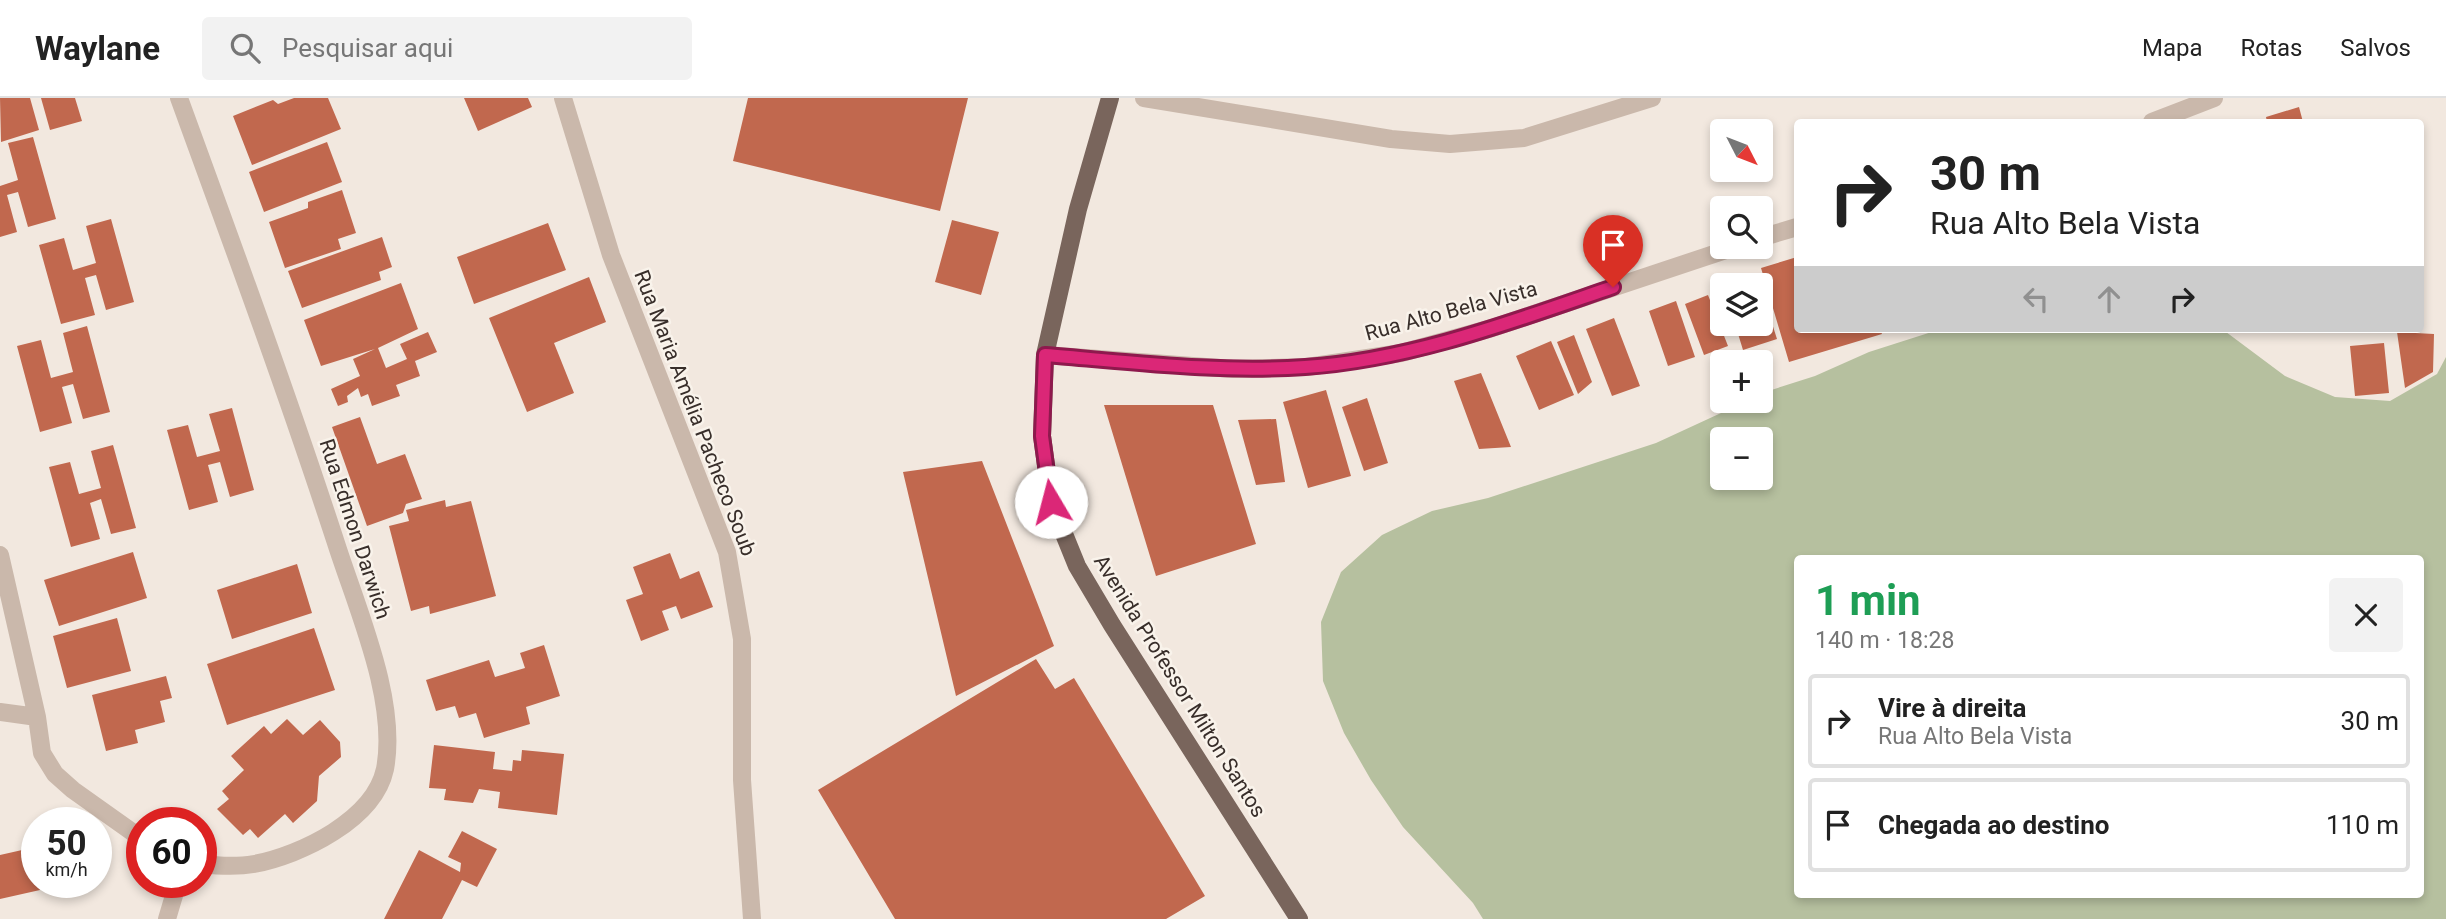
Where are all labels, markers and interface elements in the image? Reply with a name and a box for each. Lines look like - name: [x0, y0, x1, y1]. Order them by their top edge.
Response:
- search box: [202, 17, 692, 80]
- text: Waylane: [35, 29, 160, 68]
- icon: search: [226, 29, 264, 67]
- text: Pesquisar aqui: [282, 33, 453, 63]
- text: Mapa: [2142, 34, 2203, 62]
- text: Rotas: [2241, 34, 2302, 62]
- text: Salvos: [2340, 34, 2411, 62]
- north arrow: [1710, 119, 1773, 182]
- map controls: [1710, 119, 1773, 490]
- text: 30 m: [1930, 145, 2041, 202]
- icon: right: [1815, 147, 1906, 238]
- button: search: [1710, 196, 1773, 259]
- text: Rua Alto Bela Vista: [1930, 204, 2200, 242]
- pin: [1583, 215, 1643, 287]
- icon: arrive: [1594, 226, 1632, 264]
- street label: Rua Maria Amélia Pacheco Soub: [629, 267, 761, 559]
- button: layers: [1710, 273, 1773, 336]
- street label: Rua Alto Bela Vista: [1362, 276, 1540, 346]
- icon: left: [2017, 280, 2055, 318]
- icon: ahead: [2090, 280, 2128, 318]
- icon: right: [2163, 280, 2201, 318]
- button: +: [1710, 350, 1773, 413]
- button: −: [1710, 427, 1773, 490]
- street label: Rua Edmon Darwich: [315, 436, 395, 622]
- position arrow: [1014, 465, 1088, 539]
- street label: Avenida Professor Milton Santos: [1089, 550, 1271, 822]
- text: 1 min: [1815, 576, 1921, 625]
- button: close: [2329, 578, 2403, 652]
- text: 140 m · 18:28: [1815, 627, 1954, 654]
- text: Vire à direita: [1878, 693, 2026, 723]
- icon: right: [1819, 702, 1857, 740]
- text: 30 m: [2341, 706, 2399, 736]
- text: Rua Alto Bela Vista: [1878, 723, 2072, 750]
- icon: arrive: [1819, 806, 1857, 844]
- speed limit sign: 60: [126, 807, 217, 898]
- text: Chegada ao destino: [1878, 810, 2109, 840]
- text: 110 m: [2326, 810, 2399, 840]
- text: 50: [46, 823, 87, 864]
- text: km/h: [45, 859, 88, 880]

